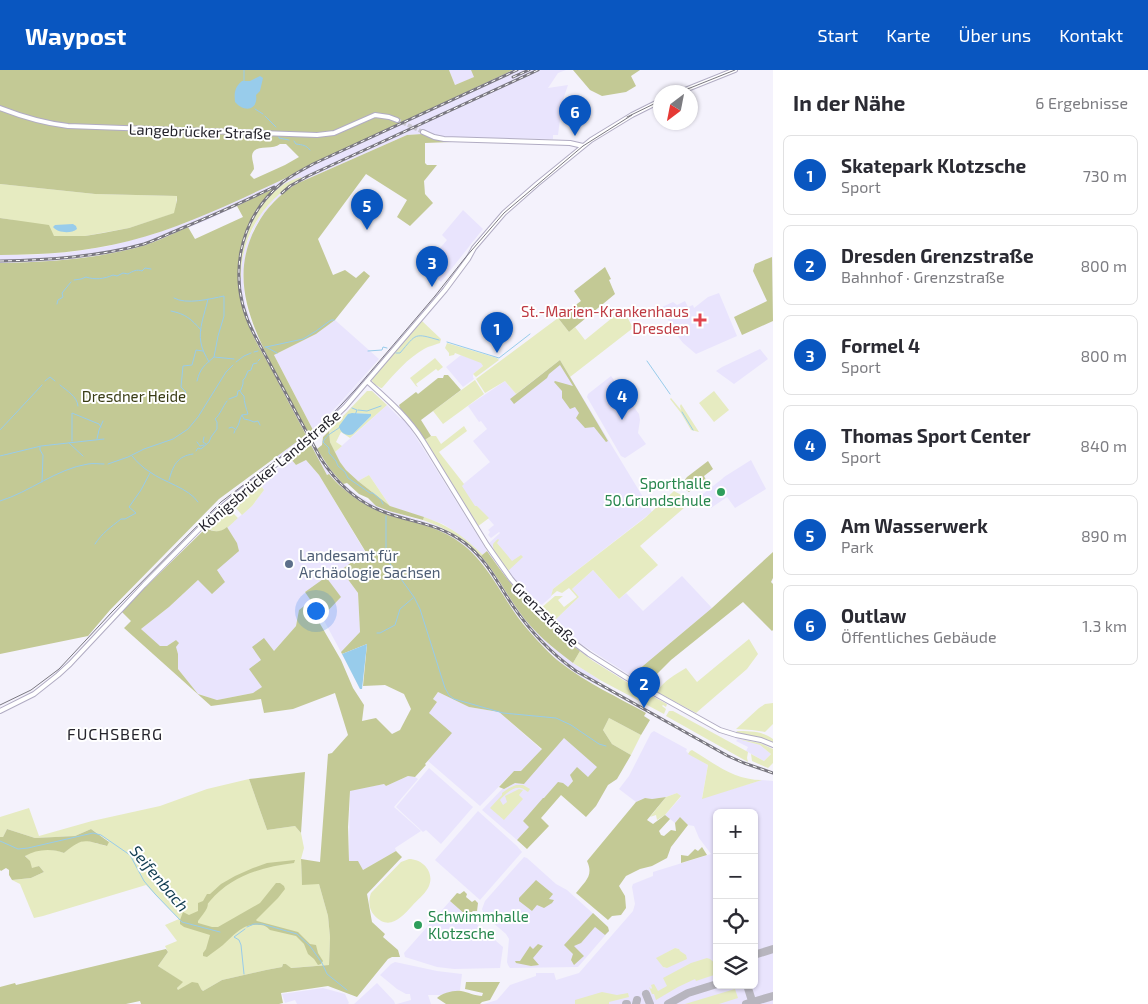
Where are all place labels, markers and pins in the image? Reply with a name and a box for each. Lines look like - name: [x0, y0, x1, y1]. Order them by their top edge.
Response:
- pin: 6: [559, 95, 591, 136]
- pin: 5: [351, 189, 383, 230]
- pin: 3: [416, 246, 448, 287]
- place label: St.-Marien-Krankenhaus Dresden: [521, 302, 689, 337]
- pin: 1: [481, 312, 513, 353]
- marker: St.-Marien-Krankenhaus Dresden: [693, 313, 707, 327]
- pin: 4: [606, 379, 638, 420]
- place label: Sporthalle 50.Grundschule: [604, 474, 711, 509]
- marker: Sporthalle 50.Grundschule: [715, 486, 727, 498]
- place label: Landesamt für Archäologie Sachsen: [299, 546, 441, 581]
- marker: Landesamt für Archäologie Sachsen: [283, 558, 295, 570]
- pin: 2: [628, 667, 660, 708]
- place label: Schwimmhalle Klotzsche: [428, 907, 529, 942]
- marker: Schwimmhalle Klotzsche: [412, 919, 424, 931]

